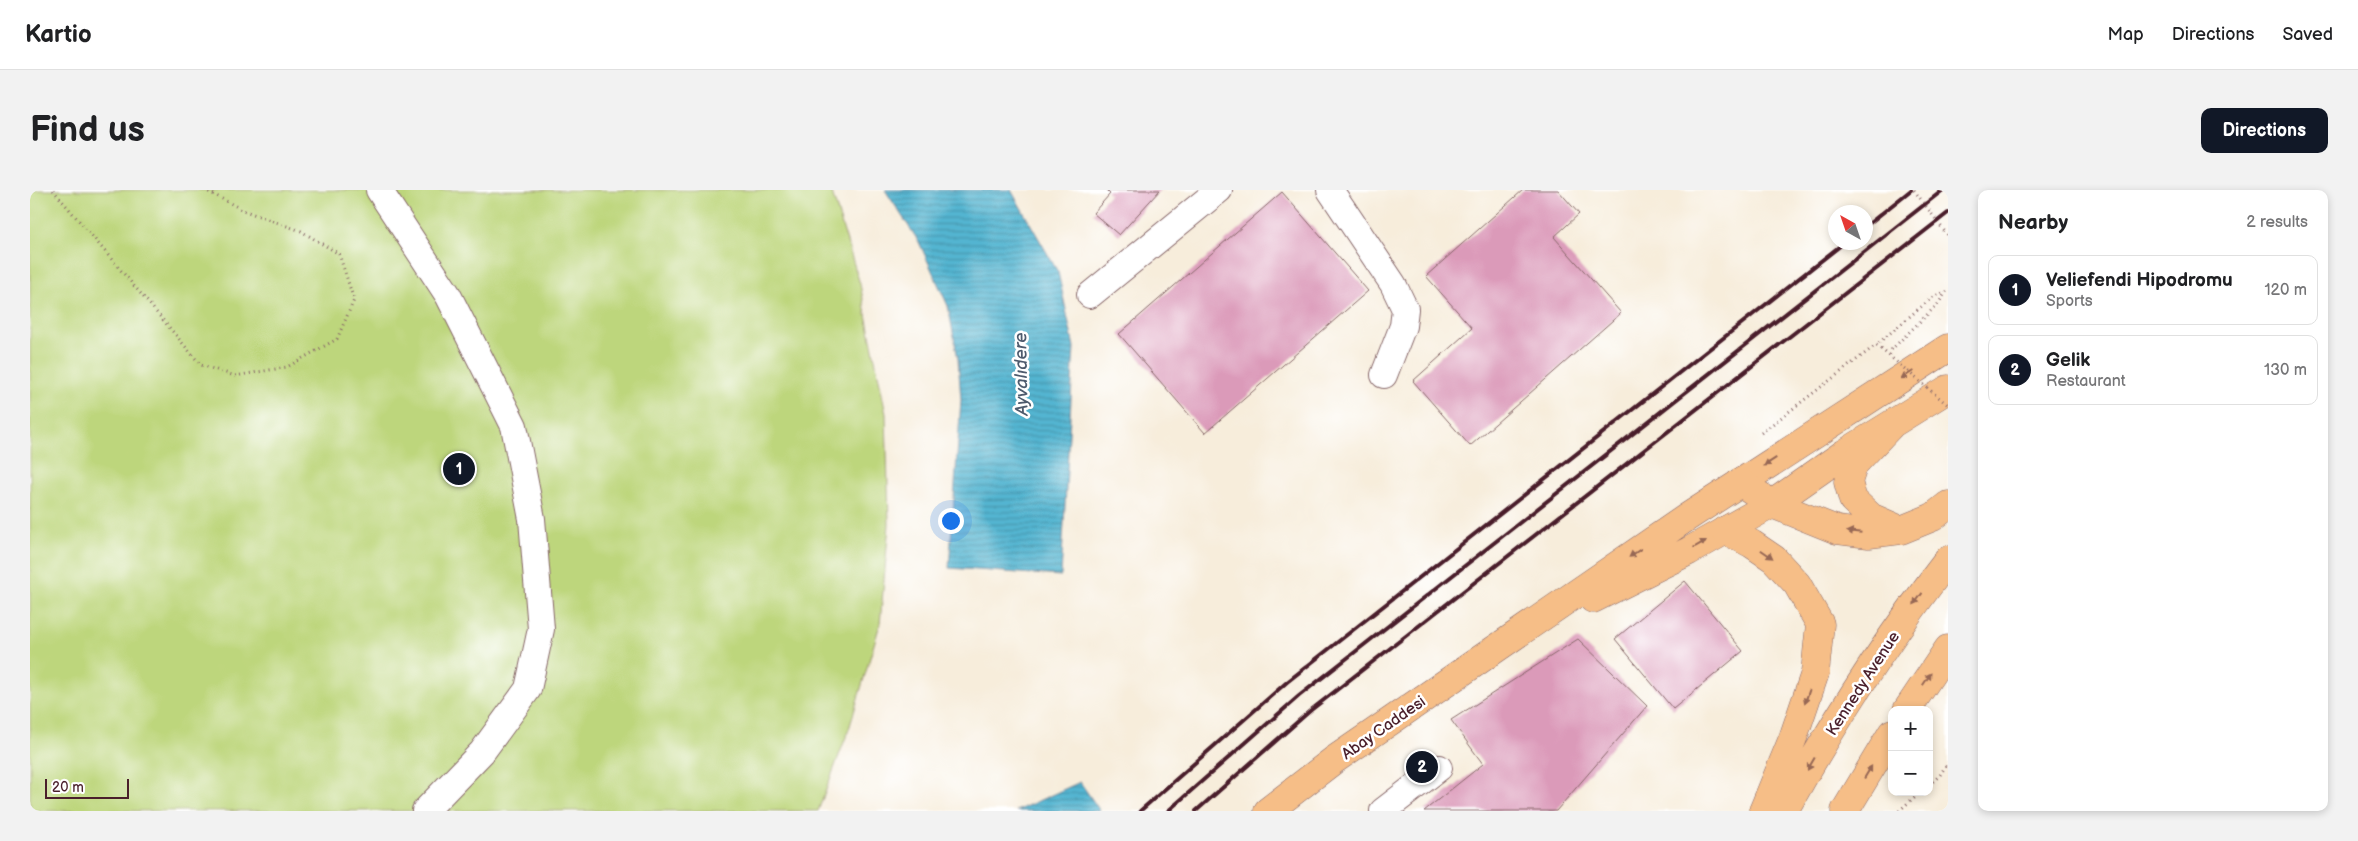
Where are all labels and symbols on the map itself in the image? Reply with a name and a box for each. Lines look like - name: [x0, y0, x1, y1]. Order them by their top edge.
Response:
- north arrow: [1828, 205, 1873, 250]
- water label: Ayvalıdere: [1010, 332, 1033, 417]
- one-way arrow: [1901, 370, 1914, 379]
- pin: 1: [443, 450, 475, 488]
- one-way arrow: [1764, 457, 1777, 467]
- your location: [938, 508, 964, 534]
- one-way arrow: [1846, 528, 1862, 536]
- one-way arrow: [1694, 540, 1707, 549]
- one-way arrow: [1629, 548, 1642, 558]
- one-way arrow: [1760, 549, 1774, 559]
- one-way arrow: [1913, 592, 1924, 605]
- street label: Kennedy Avenue: [1822, 628, 1904, 740]
- one-way arrow: [1922, 672, 1932, 686]
- one-way arrow: [1803, 689, 1810, 704]
- street label: Abay Caddesi: [1338, 692, 1430, 764]
- pin: 2: [1406, 748, 1438, 786]
- one-way arrow: [1806, 758, 1815, 771]
- one-way arrow: [1864, 766, 1873, 779]
- scale bar: [45, 776, 129, 799]

